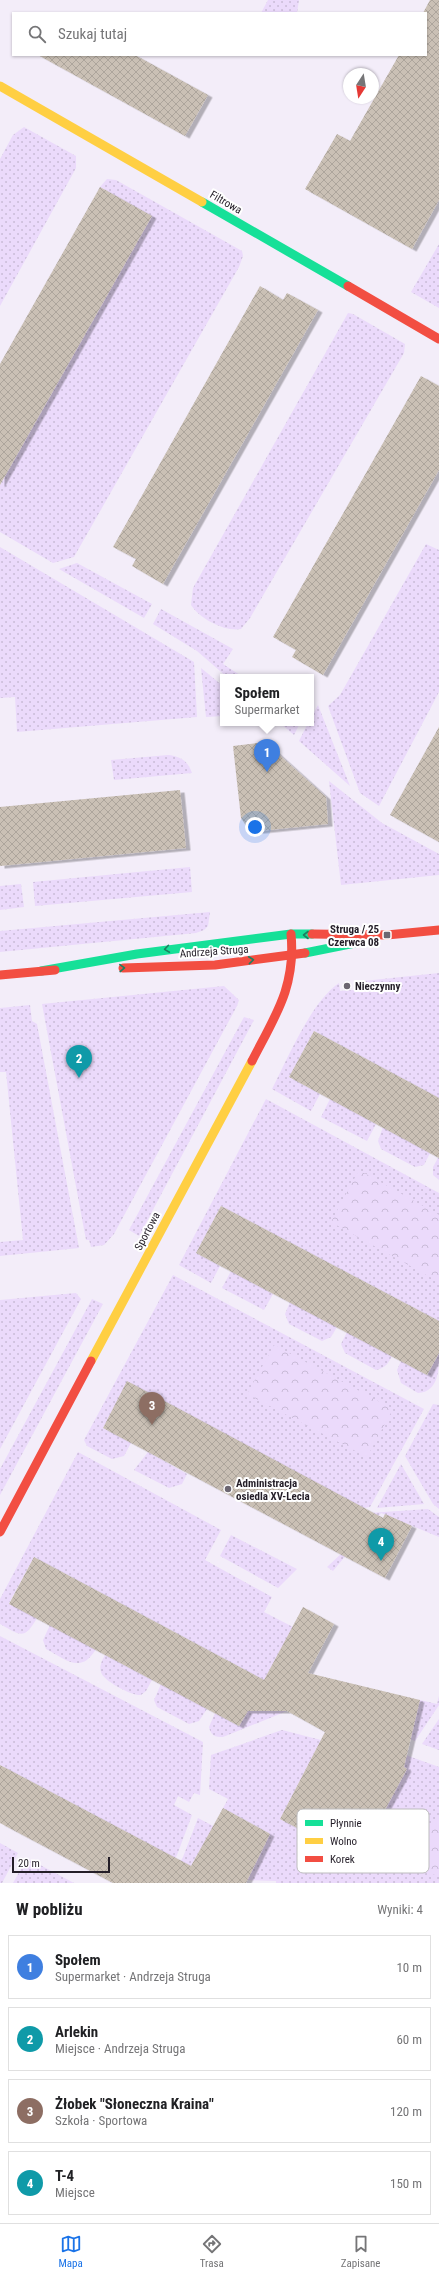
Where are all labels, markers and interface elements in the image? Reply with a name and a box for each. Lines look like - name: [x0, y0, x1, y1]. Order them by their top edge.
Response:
- search box: [12, 12, 427, 56]
- icon: search: [26, 23, 48, 45]
- text: Szukaj tutaj: [58, 25, 127, 43]
- north arrow: [343, 68, 379, 104]
- street label: Filtrowa: [207, 188, 244, 217]
- popup: [220, 674, 314, 726]
- text: Społem: [234, 684, 280, 702]
- text: Supermarket: [234, 702, 300, 717]
- pin: 1: [254, 739, 280, 772]
- your location: [245, 817, 265, 837]
- place label: Struga / 25 Czerwca 08: [328, 923, 379, 949]
- one-way arrow: [303, 930, 309, 939]
- marker: Struga / 25 Czerwca 08: [382, 930, 392, 940]
- street label: Andrzeja Struga: [179, 943, 249, 960]
- one-way arrow: [164, 944, 170, 953]
- one-way arrow: [248, 956, 254, 965]
- one-way arrow: [119, 964, 125, 972]
- place label: Nieczynny: [355, 980, 401, 993]
- marker: Nieczynny: [342, 981, 352, 991]
- pin: 2: [66, 1045, 92, 1078]
- street label: Sportowa: [132, 1210, 163, 1253]
- pin: 3: [139, 1392, 165, 1425]
- place label: Administracja osiedla XV-Lecia: [236, 1477, 310, 1503]
- marker: Administracja osiedla XV-Lecia: [223, 1484, 233, 1494]
- pin: 4: [368, 1528, 394, 1561]
- legend: [297, 1809, 429, 1873]
- text: Płynnie: [330, 1817, 362, 1830]
- text: Wolno: [330, 1835, 358, 1848]
- text: Korek: [330, 1853, 355, 1866]
- scale bar: [12, 1855, 110, 1874]
- text: 20 m: [18, 1857, 40, 1870]
- text: W pobliżu: [16, 1899, 83, 1919]
- text: Wyniki: 4: [377, 1902, 423, 1917]
- text: Społem: [55, 1951, 101, 1969]
- text: 1: [27, 1960, 33, 1975]
- text: 10 m: [396, 1960, 422, 1975]
- text: Supermarket · Andrzeja Struga: [55, 1969, 211, 1984]
- text: Arlekin: [55, 2023, 98, 2041]
- text: 2: [27, 2032, 33, 2047]
- text: 60 m: [396, 2032, 422, 2047]
- text: Miejsce · Andrzeja Struga: [55, 2041, 185, 2056]
- text: Żłobek "Słoneczna Kraina": [55, 2095, 214, 2113]
- text: 3: [27, 2104, 33, 2119]
- text: 120 m: [390, 2104, 422, 2119]
- text: Szkoła · Sportowa: [55, 2113, 147, 2128]
- text: T-4: [55, 2167, 74, 2185]
- text: 4: [27, 2176, 33, 2191]
- text: 150 m: [390, 2176, 422, 2191]
- text: Miejsce: [55, 2185, 95, 2200]
- tab: Mapa: [58, 2233, 83, 2270]
- tab: Trasa: [200, 2233, 224, 2270]
- tab: Zapisane: [341, 2233, 381, 2270]

